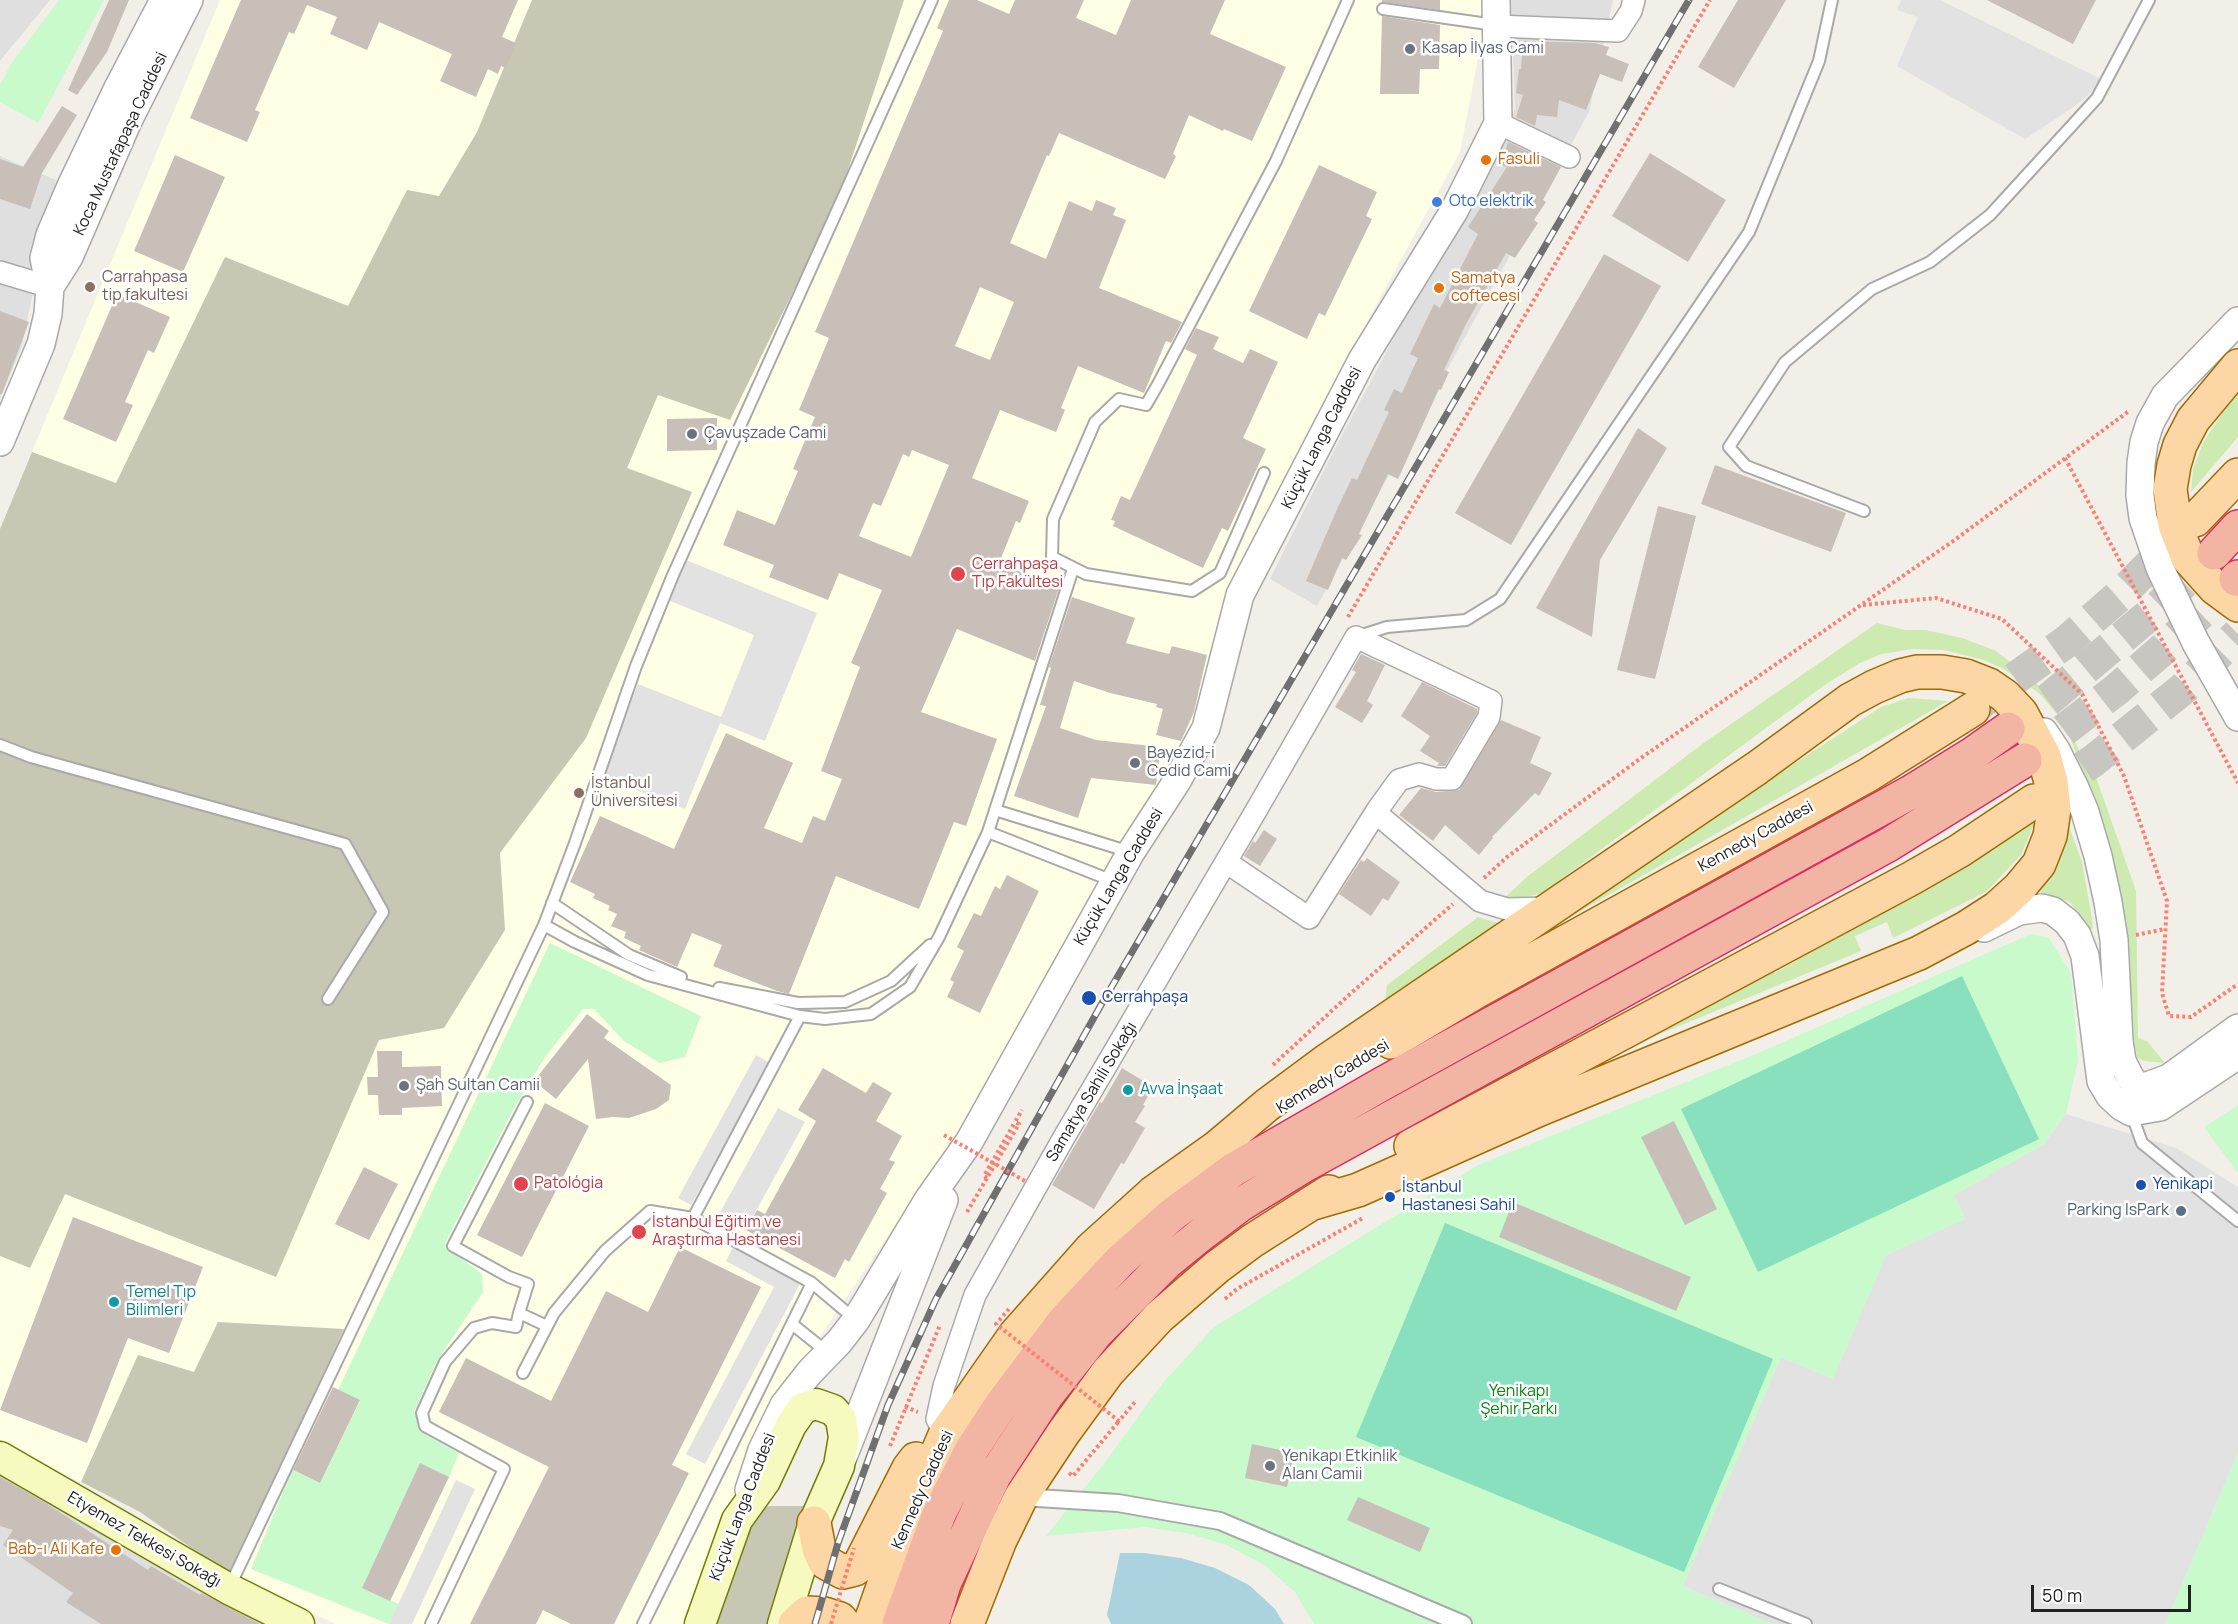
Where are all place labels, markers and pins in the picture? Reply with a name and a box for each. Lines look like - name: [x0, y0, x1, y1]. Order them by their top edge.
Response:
- place label: Kasap İlyas Cami: [1422, 39, 1544, 59]
- marker: Kasap İlyas Cami: [1403, 42, 1417, 56]
- place label: Fasuli: [1498, 150, 1540, 170]
- marker: Fasuli: [1479, 153, 1493, 167]
- place label: Oto elektrik: [1449, 192, 1534, 212]
- marker: Oto elektrik: [1430, 195, 1444, 209]
- place label: Carrahpasa tip fakultesi: [102, 268, 188, 306]
- place label: Samatya coftecesi: [1451, 269, 1520, 307]
- marker: Carrahpasa tip fakultesi: [83, 280, 97, 294]
- marker: Samatya coftecesi: [1432, 281, 1446, 295]
- place label: Çavuşzade Cami: [704, 424, 827, 444]
- marker: Çavuşzade Cami: [685, 427, 699, 441]
- place label: Cerrahpaşa Tıp Fakültesi: [972, 555, 1063, 593]
- marker: Cerrahpaşa Tıp Fakültesi: [949, 565, 967, 583]
- place label: Bayezid-i Cedid Cami: [1147, 744, 1231, 782]
- marker: Bayezid-i Cedid Cami: [1128, 756, 1142, 770]
- place label: İstanbul Üniversitesi: [591, 774, 678, 812]
- marker: İstanbul Üniversitesi: [572, 786, 586, 800]
- place label: Cerrahpaşa: [1102, 988, 1188, 1008]
- marker: Cerrahpaşa: [1080, 989, 1098, 1007]
- place label: Şah Sultan Camii: [416, 1076, 540, 1096]
- marker: Şah Sultan Camii: [397, 1079, 411, 1093]
- place label: Avva İnşaat: [1140, 1080, 1223, 1100]
- marker: Avva İnşaat: [1121, 1083, 1135, 1097]
- place label: Patológia: [534, 1174, 603, 1194]
- marker: Patológia: [512, 1175, 530, 1193]
- place label: Yenikapi: [2153, 1175, 2213, 1195]
- place label: İstanbul Hastanesi Sahil: [1402, 1178, 1515, 1216]
- marker: Yenikapi: [2134, 1178, 2148, 1192]
- marker: İstanbul Hastanesi Sahil: [1383, 1190, 1397, 1204]
- place label: Parking IsPark: [2067, 1201, 2169, 1221]
- marker: Parking IsPark: [2174, 1204, 2188, 1218]
- place label: İstanbul Eğitim ve Araştırma Hastanesi: [652, 1213, 801, 1251]
- marker: İstanbul Eğitim ve Araştırma Hastanesi: [630, 1223, 648, 1241]
- place label: Temel Tıp Bilimleri: [126, 1283, 196, 1321]
- marker: Temel Tıp Bilimleri: [107, 1295, 121, 1309]
- place label: Yenikapı Etkinlik Alanı Camii: [1282, 1447, 1397, 1485]
- marker: Yenikapı Etkinlik Alanı Camii: [1263, 1459, 1277, 1473]
- place label: Bab-ı Ali Kafe: [8, 1540, 104, 1560]
- marker: Bab-ı Ali Kafe: [109, 1543, 123, 1557]

